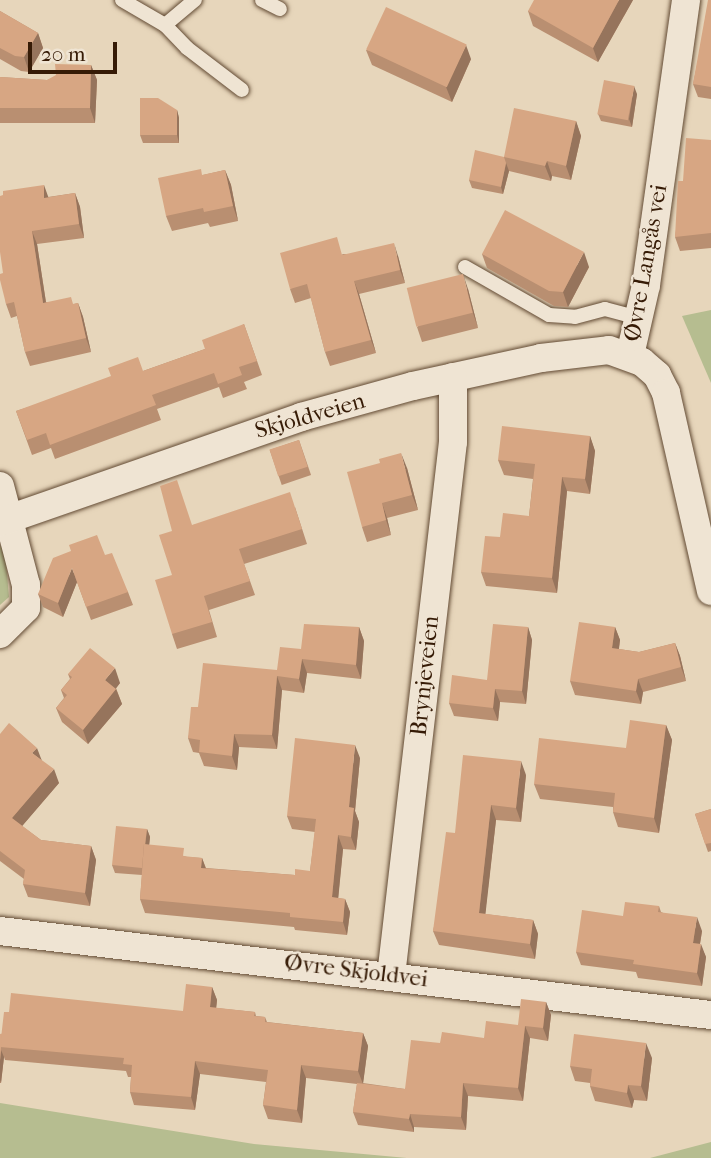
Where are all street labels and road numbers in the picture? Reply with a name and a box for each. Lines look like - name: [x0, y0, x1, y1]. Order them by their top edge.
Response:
- street label: Øvre Langås vei: [619, 182, 673, 344]
- street label: Skjoldveien: [252, 387, 368, 445]
- street label: Brynjeveien: [405, 614, 445, 738]
- street label: Øvre Skjoldvei: [283, 948, 429, 994]

